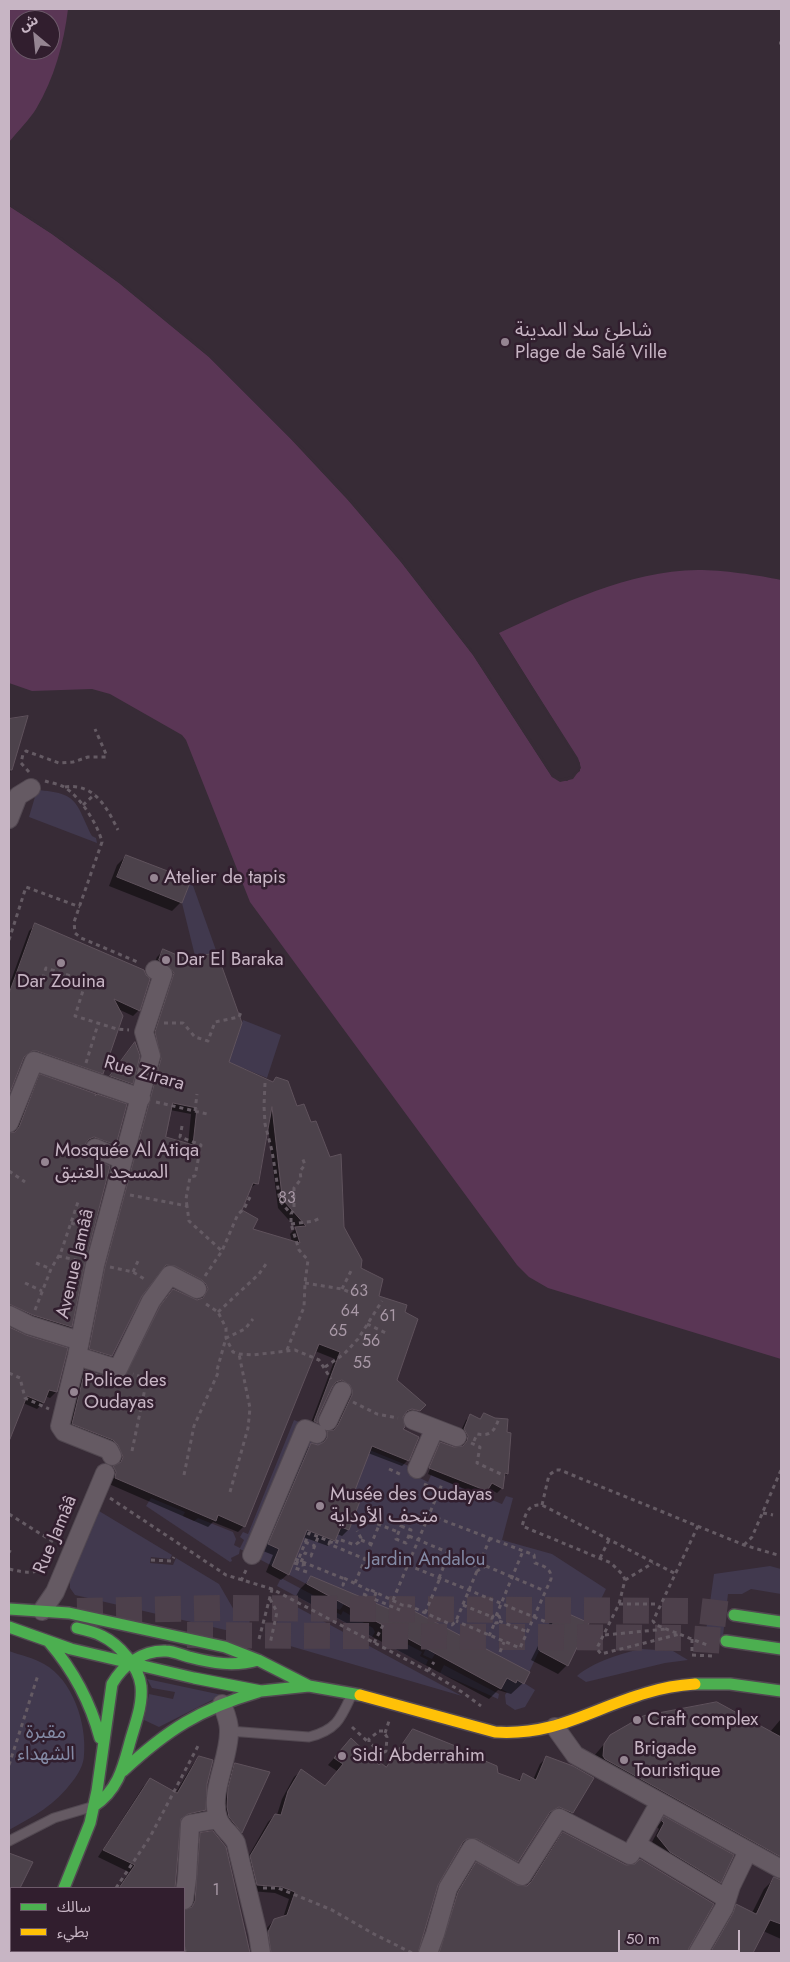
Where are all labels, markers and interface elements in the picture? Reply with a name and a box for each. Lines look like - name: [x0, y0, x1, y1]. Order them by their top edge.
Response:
- text: ش: [15, 9, 42, 36]
- north arrow: [10, 10, 60, 60]
- place label: شاطئ سلا المدينة Plage de Salé Ville: [515, 320, 667, 364]
- marker: شاطئ سلا المدينة Plage de Salé Ville: [499, 336, 511, 348]
- place label: Atelier de tapis: [164, 867, 286, 889]
- marker: Atelier de tapis: [148, 872, 160, 884]
- place label: Dar El Baraka: [176, 949, 284, 971]
- marker: Dar El Baraka: [160, 954, 172, 966]
- marker: Dar Zouina: [55, 957, 67, 969]
- place label: Dar Zouina: [17, 971, 105, 993]
- street label: Rue Zirara: [101, 1052, 187, 1096]
- place label: Mosquée Al Atiqa المسجد العتيق: [55, 1140, 199, 1184]
- marker: Mosquée Al Atiqa المسجد العتيق: [39, 1156, 51, 1168]
- house number: 83: [278, 1189, 296, 1209]
- street label: Avenue Jamââ: [52, 1207, 100, 1321]
- house number: 63: [350, 1282, 368, 1302]
- house number: 64: [341, 1302, 359, 1322]
- house number: 61: [380, 1307, 396, 1327]
- house number: 65: [329, 1322, 347, 1342]
- house number: 56: [362, 1332, 380, 1352]
- house number: 55: [353, 1354, 371, 1374]
- place label: Police des Oudayas: [84, 1370, 166, 1414]
- marker: Police des Oudayas: [68, 1386, 80, 1398]
- place label: Musée des Oudayas متحف الأوداية: [330, 1484, 492, 1528]
- street label: Rue Jamââ: [29, 1492, 83, 1578]
- marker: Musée des Oudayas متحف الأوداية: [314, 1500, 326, 1512]
- park label: Jardin Andalou: [367, 1549, 485, 1571]
- place label: Craft complex: [647, 1709, 758, 1731]
- marker: Craft complex: [631, 1714, 643, 1726]
- park label: مقبرة الشهداء: [17, 1722, 75, 1766]
- place label: Brigade Touristique: [634, 1738, 720, 1782]
- place label: Sidi Abderrahim: [352, 1745, 485, 1767]
- marker: Sidi Abderrahim: [336, 1750, 348, 1762]
- marker: Brigade Touristique: [618, 1754, 630, 1766]
- house number: 1: [212, 1881, 220, 1901]
- legend: [10, 1887, 185, 1952]
- text: سالك: [57, 1896, 91, 1918]
- scale bar: [620, 1920, 742, 1952]
- text: بطيء: [57, 1921, 89, 1943]
- text: 50 m: [626, 1928, 660, 1950]

